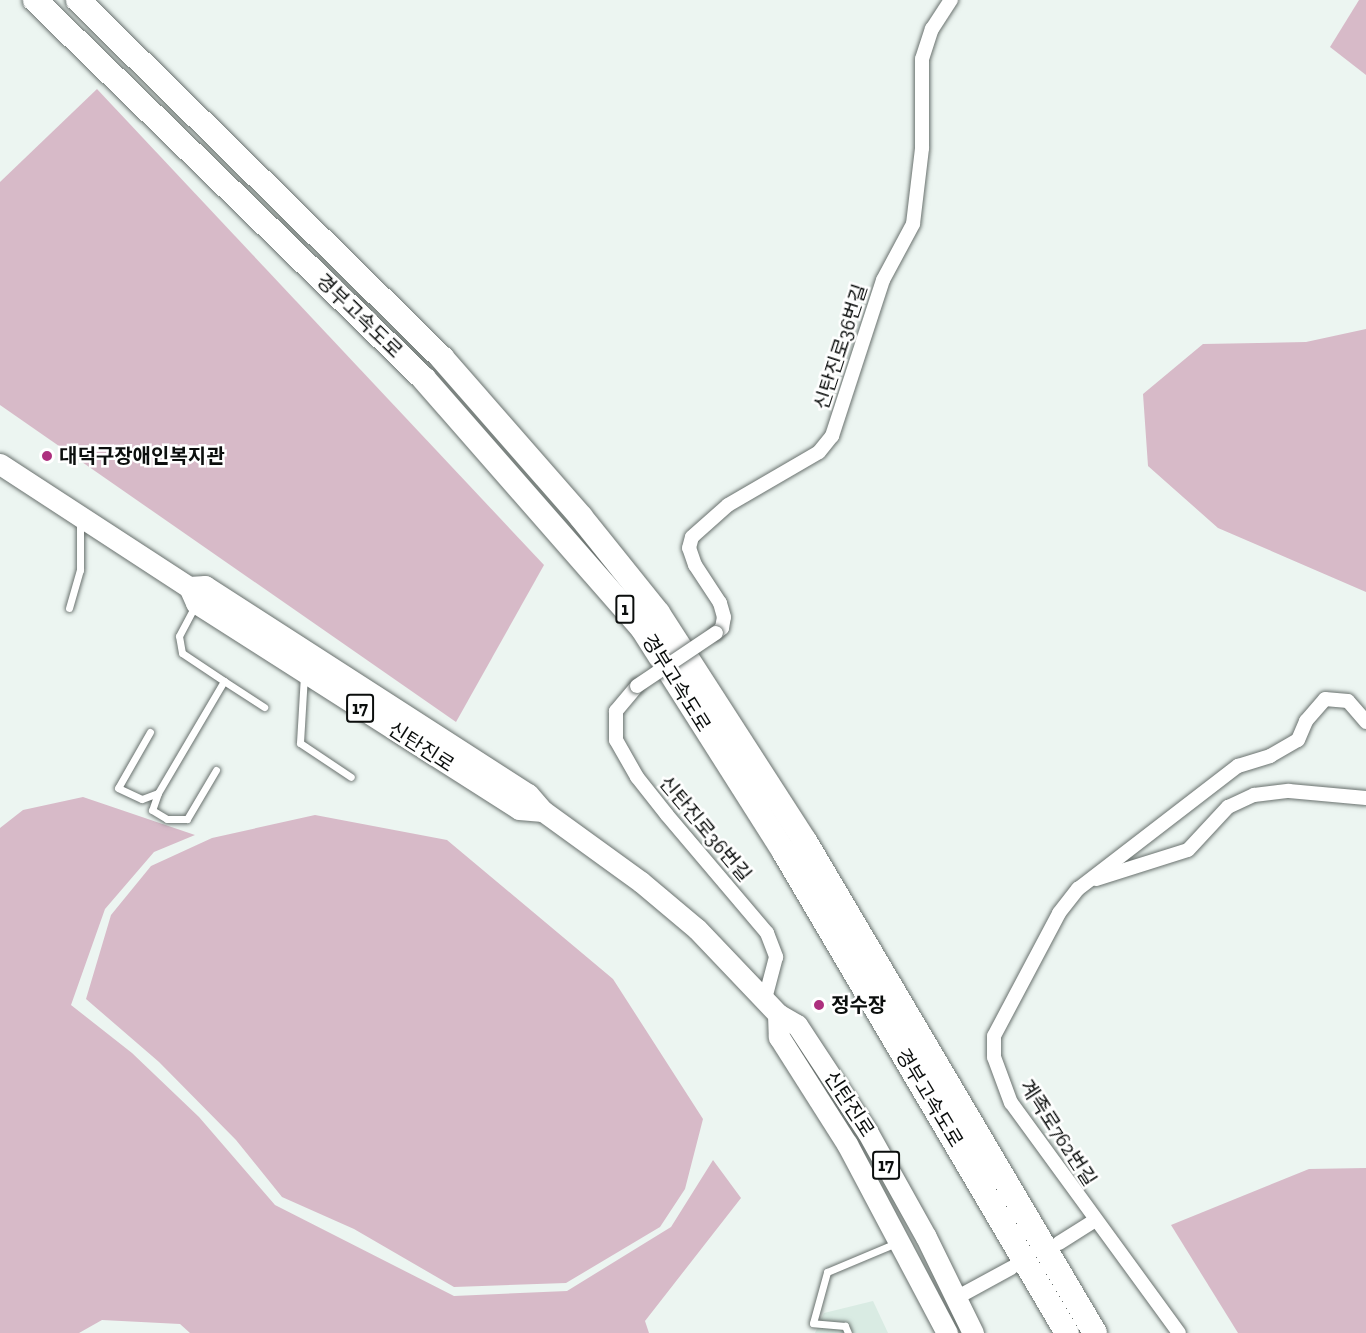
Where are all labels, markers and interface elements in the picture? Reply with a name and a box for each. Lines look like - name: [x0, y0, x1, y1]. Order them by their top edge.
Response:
- street label: 경부고속도로: [311, 269, 407, 363]
- street label: 신탄진로36번길: [809, 281, 873, 413]
- place label: 대덕구장애인복지관: [59, 444, 225, 468]
- marker: 대덕구장애인복지관: [40, 449, 54, 463]
- road number: 1: [614, 594, 636, 624]
- street label: 경부고속도로: [637, 630, 715, 736]
- road number: 17: [345, 693, 375, 723]
- street label: 신탄진로: [384, 717, 458, 777]
- street label: 신탄진로36번길: [654, 771, 756, 887]
- place label: 정수장: [831, 993, 886, 1017]
- marker: 정수장: [812, 998, 826, 1012]
- street label: 경부고속도로: [890, 1045, 968, 1151]
- street label: 신탄진로: [819, 1067, 879, 1141]
- street label: 계족로762번길: [1015, 1075, 1101, 1191]
- road number: 17: [871, 1150, 901, 1180]

